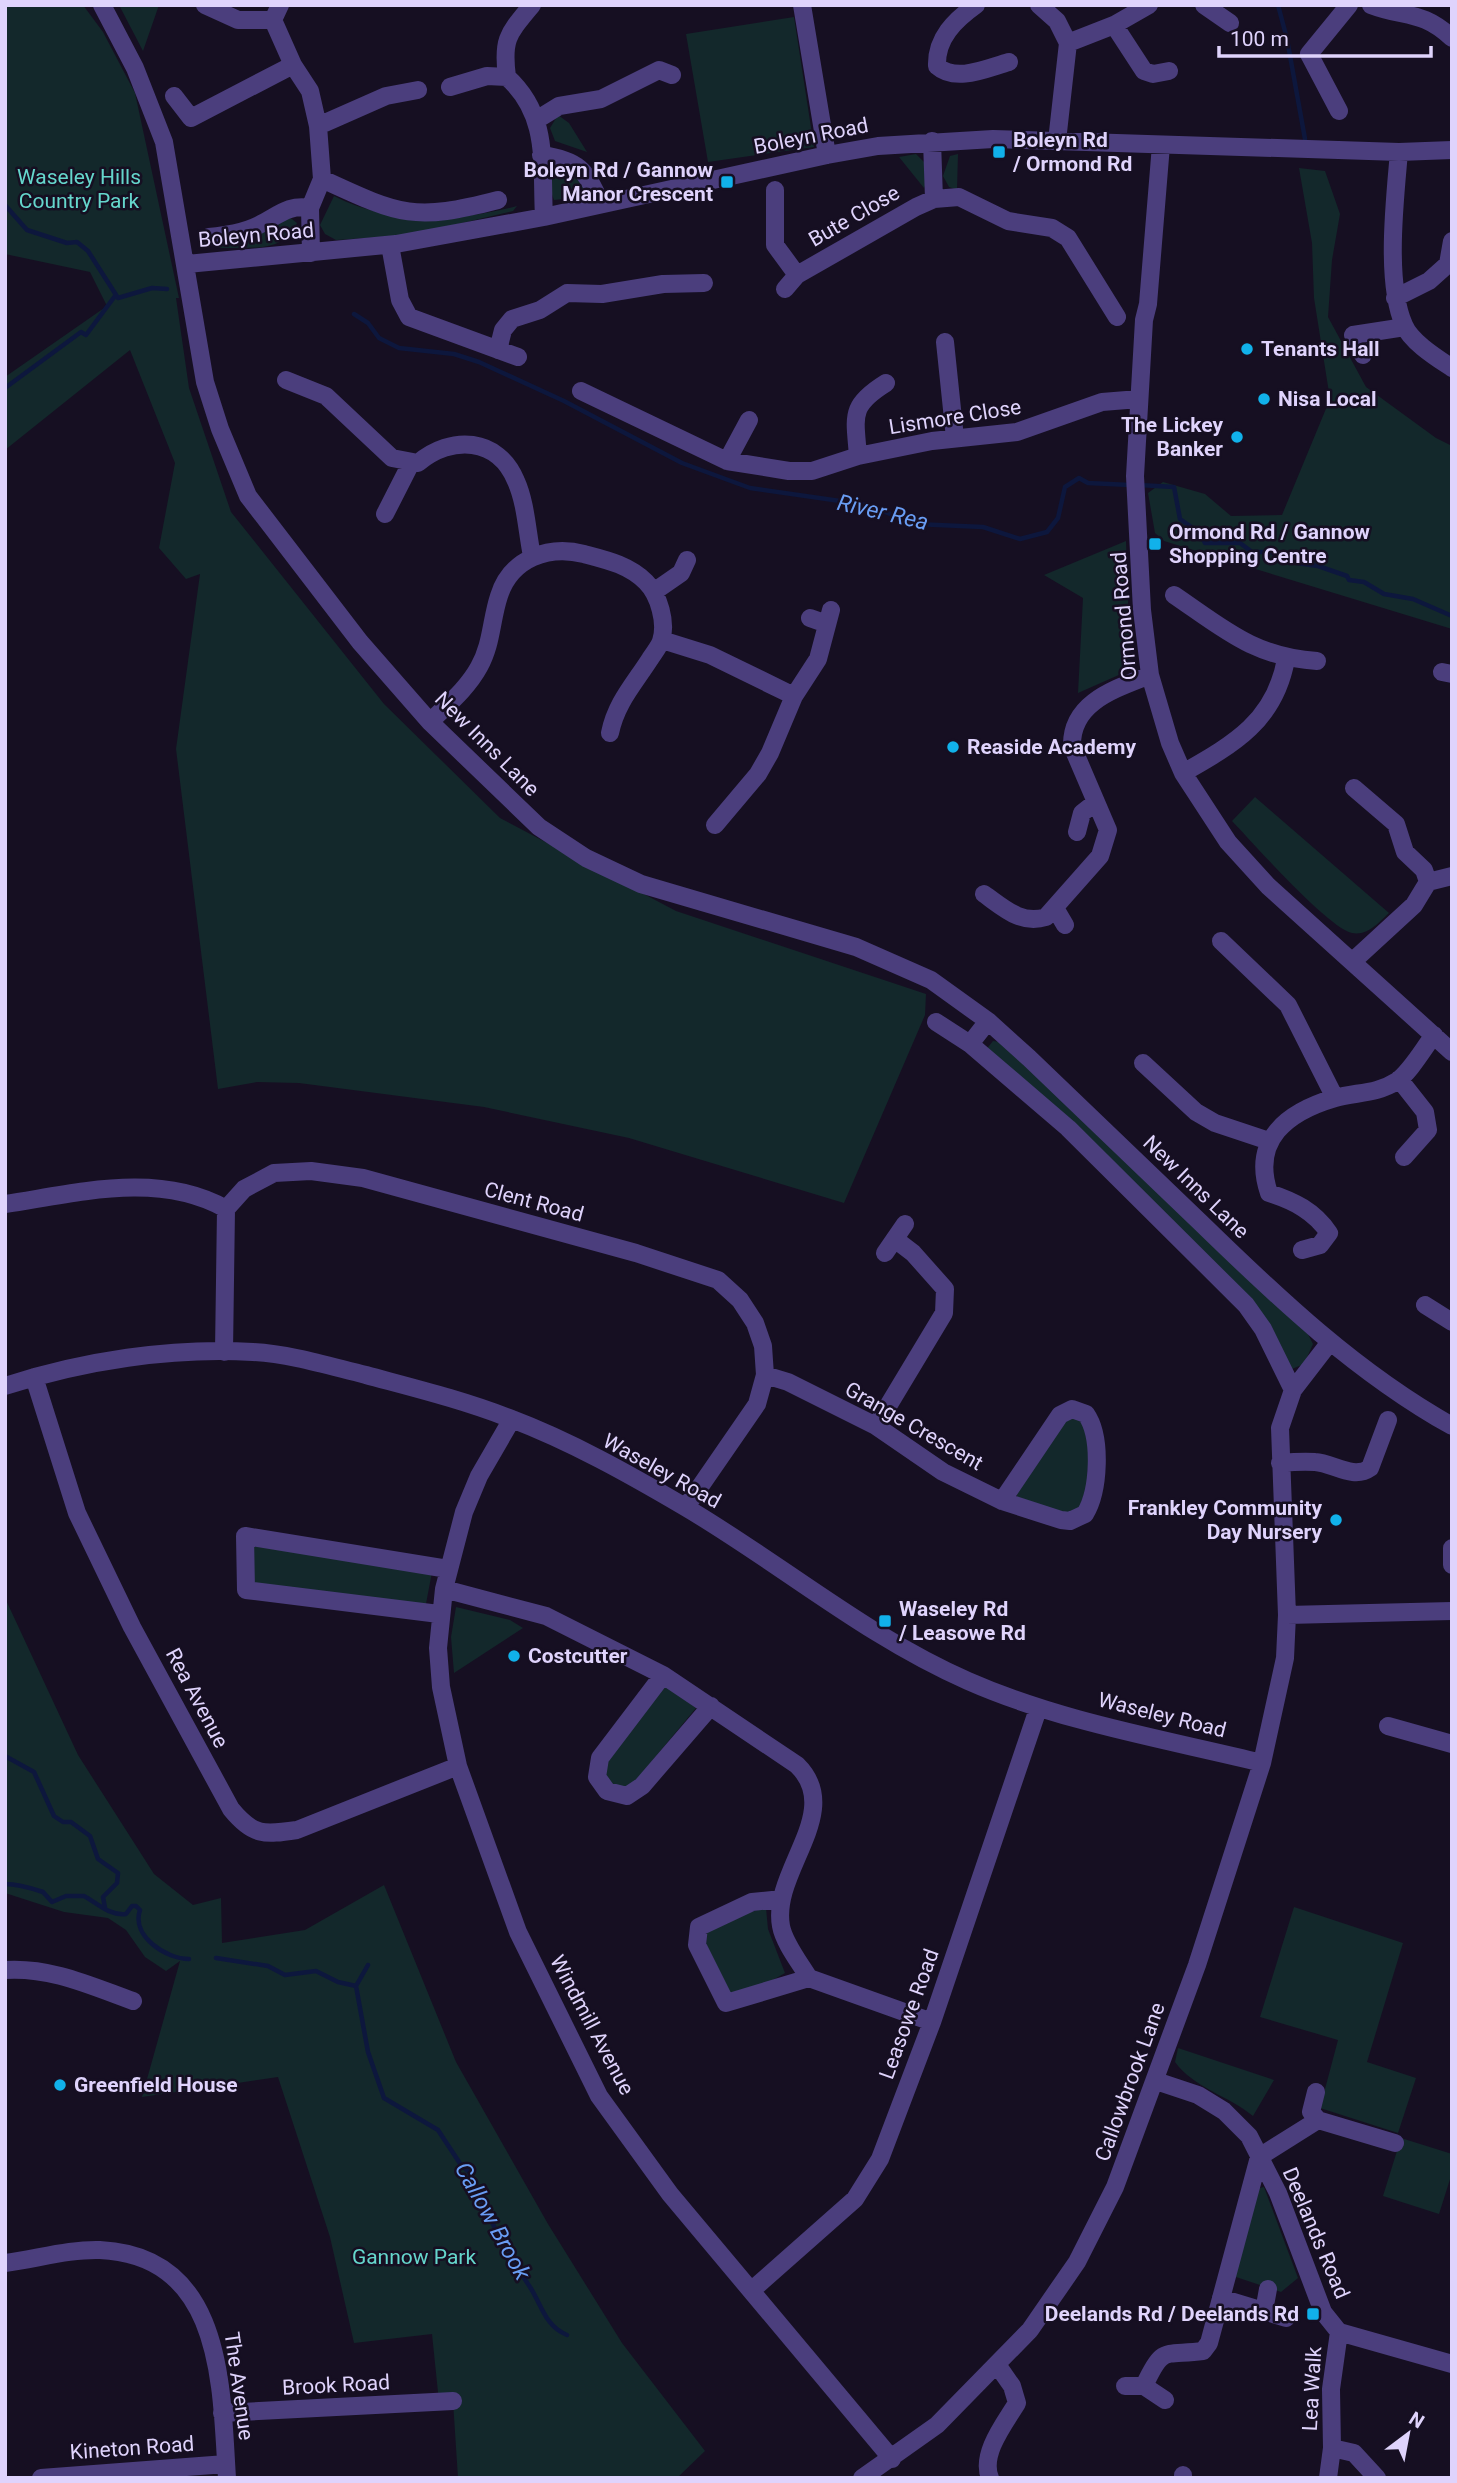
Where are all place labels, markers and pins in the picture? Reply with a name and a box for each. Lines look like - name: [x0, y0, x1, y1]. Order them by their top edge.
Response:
- place label: Boleyn Rd / Ormond Rd: [1012, 128, 1132, 176]
- marker: Boleyn Rd / Ormond Rd: [991, 144, 1007, 160]
- place label: Boleyn Rd / Gannow Manor Crescent: [524, 158, 714, 206]
- marker: Boleyn Rd / Gannow Manor Crescent: [719, 174, 735, 190]
- place label: Tenants Hall: [1261, 337, 1379, 361]
- marker: Tenants Hall: [1239, 341, 1255, 357]
- place label: Nisa Local: [1278, 387, 1377, 411]
- marker: Nisa Local: [1256, 391, 1272, 407]
- place label: The Lickey Banker: [1121, 413, 1223, 461]
- marker: The Lickey Banker: [1229, 429, 1245, 445]
- place label: Ormond Rd / Gannow Shopping Centre: [1169, 520, 1370, 568]
- marker: Ormond Rd / Gannow Shopping Centre: [1147, 536, 1163, 552]
- place label: Reaside Academy: [967, 735, 1136, 759]
- marker: Reaside Academy: [945, 739, 961, 755]
- place label: Frankley Community Day Nursery: [1128, 1496, 1322, 1544]
- marker: Frankley Community Day Nursery: [1328, 1512, 1344, 1528]
- place label: Waseley Rd / Leasowe Rd: [898, 1597, 1026, 1645]
- marker: Waseley Rd / Leasowe Rd: [877, 1613, 893, 1629]
- place label: Costcutter: [528, 1644, 628, 1668]
- marker: Costcutter: [506, 1648, 522, 1664]
- place label: Greenfield House: [74, 2073, 238, 2097]
- marker: Greenfield House: [52, 2077, 68, 2093]
- place label: Deelands Rd / Deelands Rd: [1045, 2302, 1299, 2326]
- marker: Deelands Rd / Deelands Rd: [1305, 2306, 1321, 2322]

